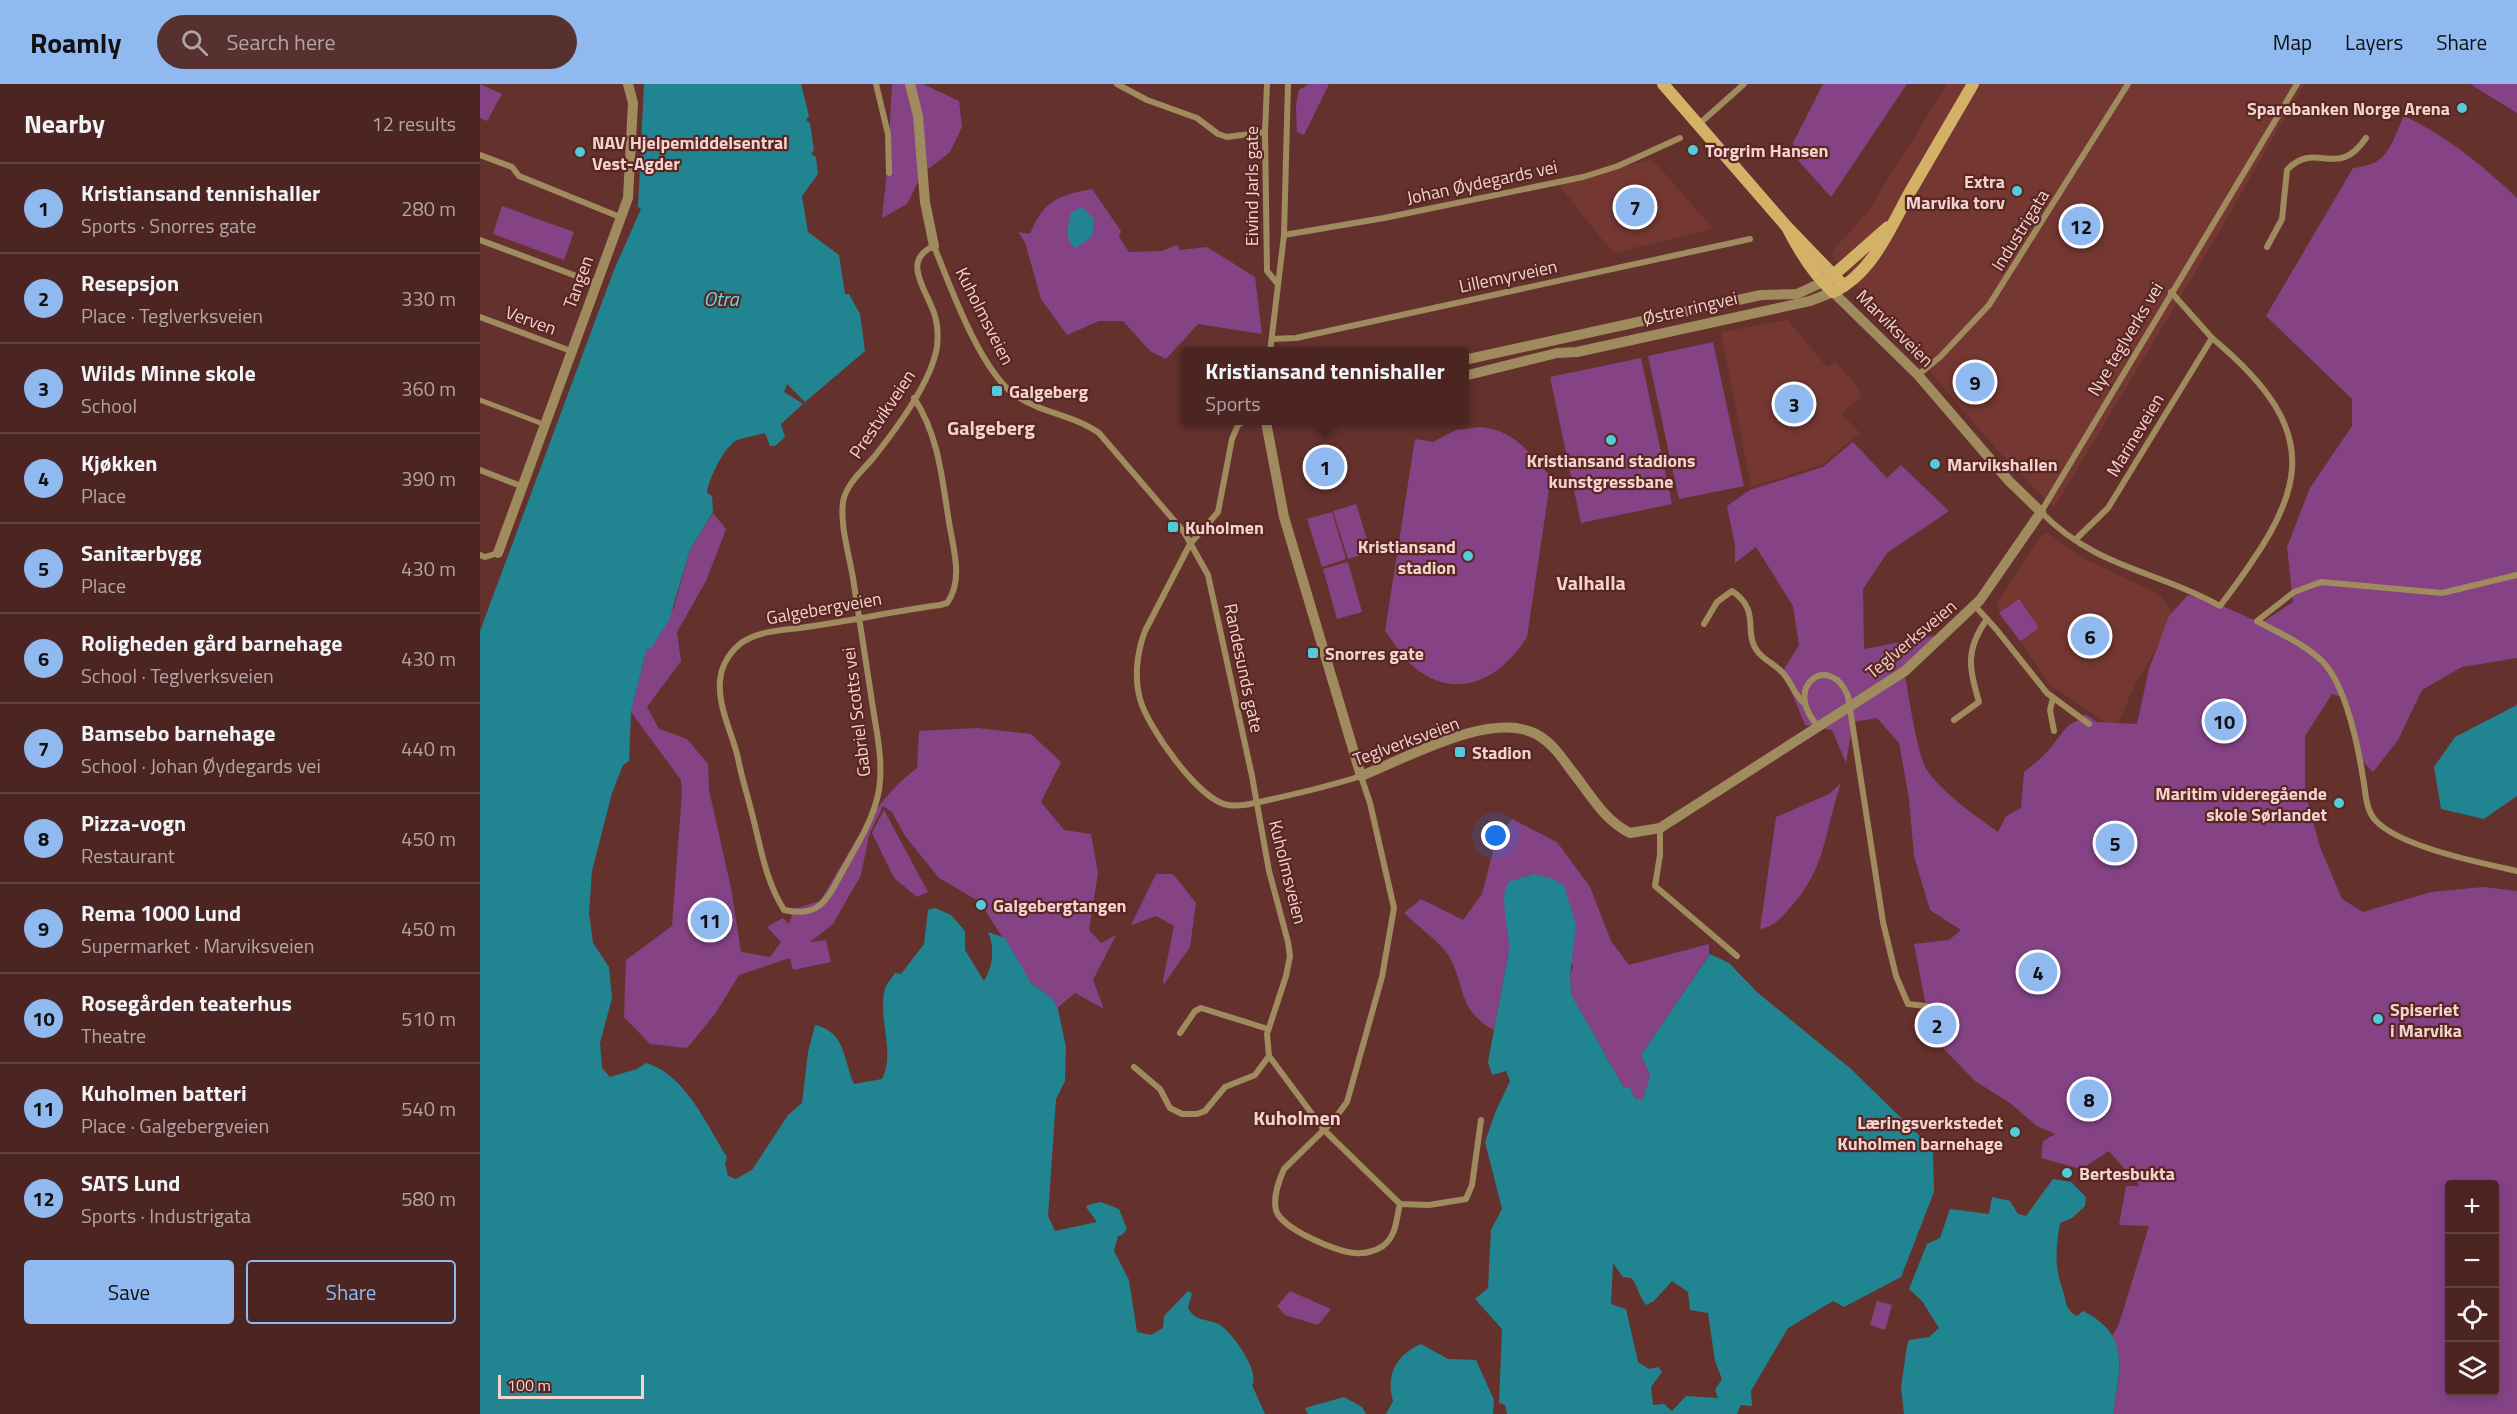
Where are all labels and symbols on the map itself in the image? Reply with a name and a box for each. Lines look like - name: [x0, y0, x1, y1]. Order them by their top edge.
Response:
- place label: Sparebanken Norge Arena: [2247, 95, 2450, 122]
- marker: Sparebanken Norge Arena: [2455, 101, 2469, 115]
- street label: Eivind Jarls gate: [1238, 126, 1265, 246]
- place label: NAV Hjelpemiddelsentral Vest-Agder: [592, 129, 788, 177]
- place label: Torgrim Hansen: [1705, 137, 1828, 164]
- marker: Torgrim Hansen: [1686, 143, 1700, 157]
- marker: NAV Hjelpemiddelsentral Vest-Agder: [573, 145, 587, 159]
- street label: Johan Øydegards vei: [1404, 153, 1560, 211]
- place label: Extra Marvika torv: [1906, 168, 2005, 216]
- pin: 7: [1616, 184, 1654, 230]
- street label: Industrigata: [1984, 184, 2056, 276]
- marker: Extra Marvika torv: [2010, 184, 2024, 198]
- pin: 12: [2062, 204, 2100, 248]
- street label: Tangen: [556, 252, 600, 312]
- street label: Lillemyrveien: [1456, 252, 1560, 300]
- street label: Kuholmsveien: [949, 262, 1021, 370]
- street label: Nye teglverks vei: [2080, 277, 2170, 401]
- water label: Otra: [704, 283, 739, 314]
- street label: Marviksveien: [1850, 283, 1940, 373]
- street label: Østre ringvei: [1640, 284, 1740, 332]
- street label: Verven: [502, 298, 560, 342]
- pin: 9: [1956, 360, 1994, 404]
- street label: Prestvikveien: [842, 364, 922, 464]
- place label: Galgeberg: [1009, 378, 1089, 405]
- pin: 3: [1774, 382, 1814, 426]
- marker: Galgeberg: [990, 384, 1004, 398]
- street label: Marineveien: [2099, 388, 2171, 482]
- district label: Galgeberg: [947, 412, 1035, 443]
- marker: Kristiansand stadions kunstgressbane: [1604, 433, 1618, 447]
- pin: 1: [1306, 444, 1344, 490]
- place label: Kristiansand stadions kunstgressbane: [1526, 447, 1696, 495]
- place label: Marvikshallen: [1947, 451, 2058, 478]
- marker: Marvikshallen: [1928, 457, 1942, 471]
- place label: Kuholmen: [1185, 514, 1264, 541]
- marker: Kuholmen: [1166, 520, 1180, 534]
- place label: Kristiansand stadion: [1358, 533, 1456, 581]
- marker: Kristiansand stadion: [1461, 549, 1475, 563]
- district label: Valhalla: [1556, 567, 1626, 598]
- street label: Galgebergveien: [764, 585, 884, 631]
- street label: Teglverksveien: [1860, 593, 1962, 685]
- street label: Randesunds gate: [1217, 601, 1271, 735]
- pin: 6: [2070, 614, 2110, 658]
- place label: Snorres gate: [1325, 640, 1424, 667]
- street label: Gabriel Scotts vei: [835, 646, 877, 778]
- marker: Snorres gate: [1306, 646, 1320, 660]
- pin: 10: [2204, 698, 2244, 744]
- street label: Teglverksveien: [1349, 709, 1463, 773]
- place label: Stadion: [1472, 739, 1532, 766]
- marker: Stadion: [1453, 745, 1467, 759]
- place label: Maritim videregående skole Sørlandet: [2155, 780, 2327, 828]
- marker: Maritim videregående skole Sørlandet: [2332, 796, 2346, 810]
- street label: Kuholmsveien: [1262, 817, 1314, 927]
- pin: 5: [2096, 820, 2134, 866]
- your location: [1481, 821, 1510, 850]
- place label: Galgebergtangen: [993, 892, 1127, 919]
- pin: 11: [690, 898, 730, 942]
- marker: Galgebergtangen: [974, 898, 988, 912]
- pin: 4: [2018, 950, 2058, 994]
- place label: Spiseriet i Marvika: [2390, 996, 2462, 1044]
- pin: 2: [1918, 1002, 1956, 1048]
- marker: Spiseriet i Marvika: [2371, 1012, 2385, 1026]
- pin: 8: [2070, 1076, 2108, 1122]
- district label: Kuholmen: [1253, 1102, 1341, 1133]
- place label: Læringsverkstedet Kuholmen barnehage: [1837, 1109, 2003, 1157]
- marker: Læringsverkstedet Kuholmen barnehage: [2008, 1125, 2022, 1139]
- place label: Bertesbukta: [2079, 1160, 2175, 1187]
- marker: Bertesbukta: [2060, 1166, 2074, 1180]
- scale bar: [498, 1372, 644, 1400]

